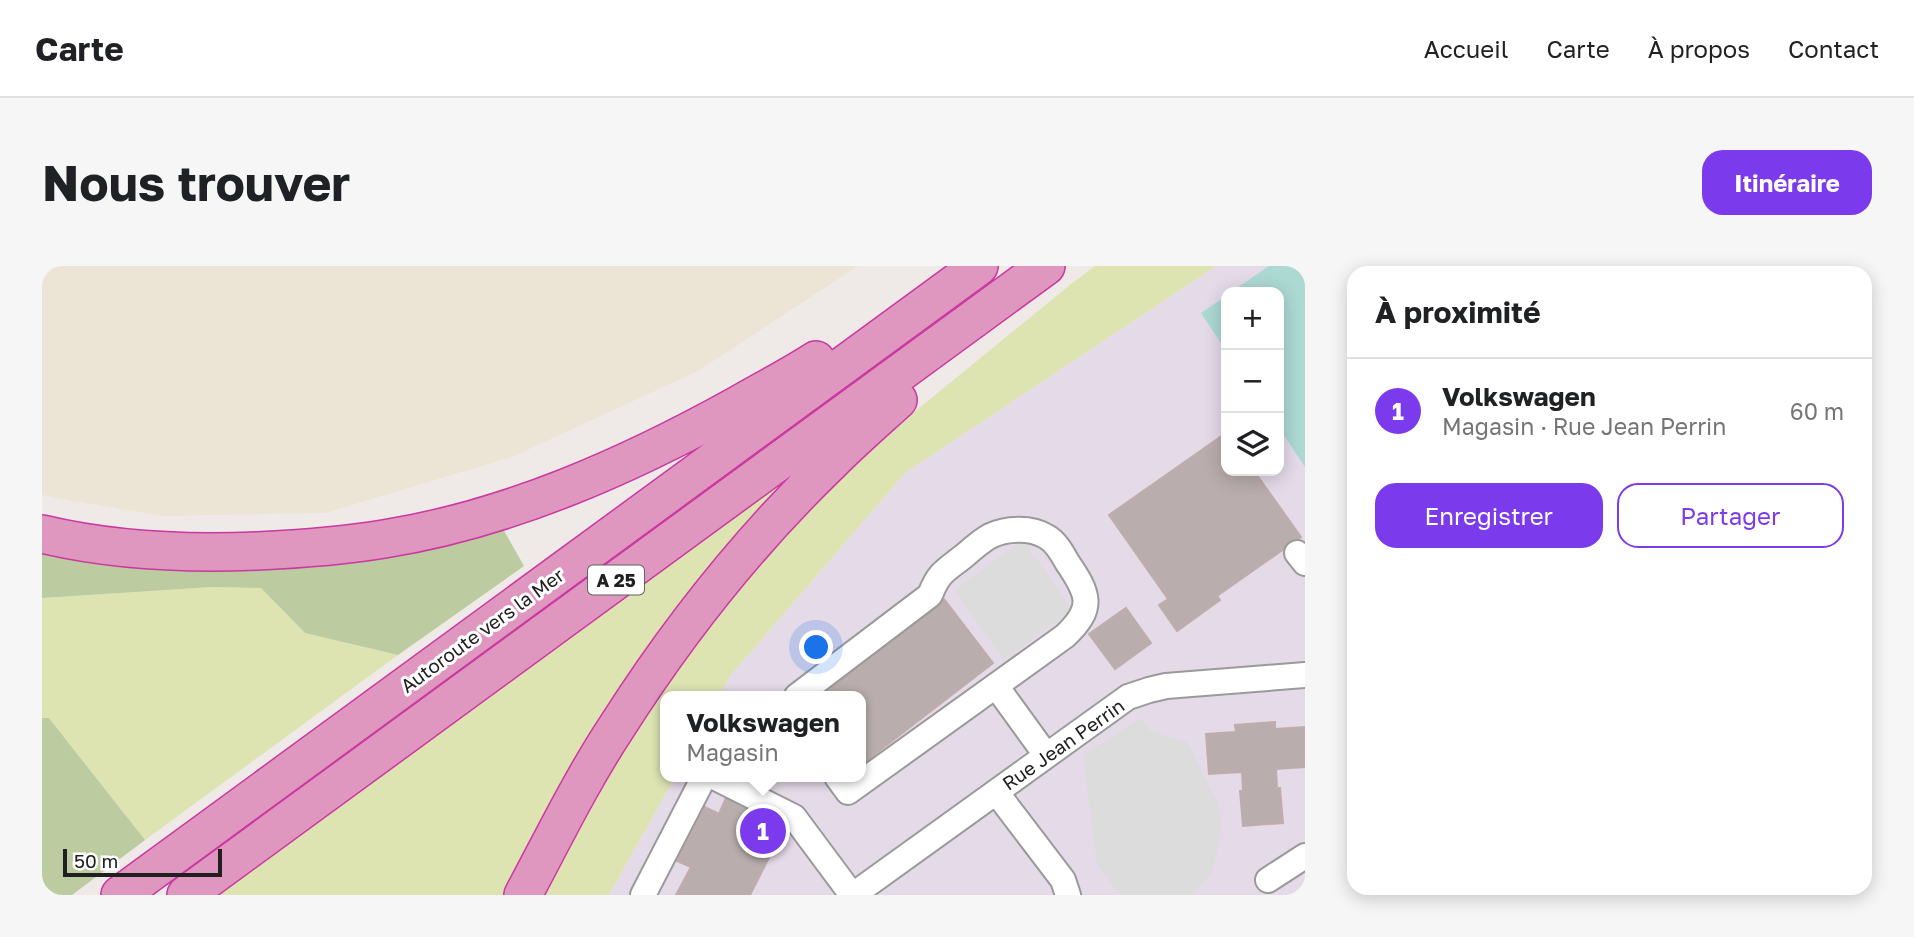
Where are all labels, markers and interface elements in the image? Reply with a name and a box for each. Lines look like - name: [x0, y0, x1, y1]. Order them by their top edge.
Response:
- text: Carte: [35, 29, 124, 68]
- text: Accueil: [1424, 34, 1508, 63]
- text: Carte: [1546, 34, 1610, 63]
- text: À propos: [1648, 34, 1750, 63]
- text: Contact: [1788, 34, 1879, 63]
- button: Itinéraire: [1702, 150, 1872, 215]
- text: Nous trouver: [42, 153, 350, 212]
- map controls: [1221, 287, 1284, 476]
- button: +: [1221, 287, 1284, 350]
- text: À proximité: [1375, 294, 1541, 330]
- button: −: [1221, 350, 1284, 413]
- text: Volkswagen: [1442, 381, 1596, 412]
- text: 1: [1392, 397, 1404, 425]
- text: 60 m: [1790, 397, 1844, 425]
- text: Magasin · Rue Jean Perrin: [1442, 412, 1726, 440]
- button: layers: [1221, 413, 1284, 476]
- button: Enregistrer: [1375, 483, 1603, 548]
- button: Partager: [1617, 483, 1844, 548]
- street label: Autoroute vers la Mer: [396, 563, 569, 697]
- road number: A 25: [588, 566, 644, 594]
- your location: [799, 630, 833, 664]
- popup: [660, 691, 866, 782]
- street label: Rue Jean Perrin: [998, 693, 1128, 795]
- text: Volkswagen: [686, 707, 840, 738]
- text: Magasin: [686, 738, 779, 766]
- pin: 1: [740, 805, 786, 857]
- scale bar: [63, 846, 222, 878]
- text: 50 m: [74, 849, 118, 872]

